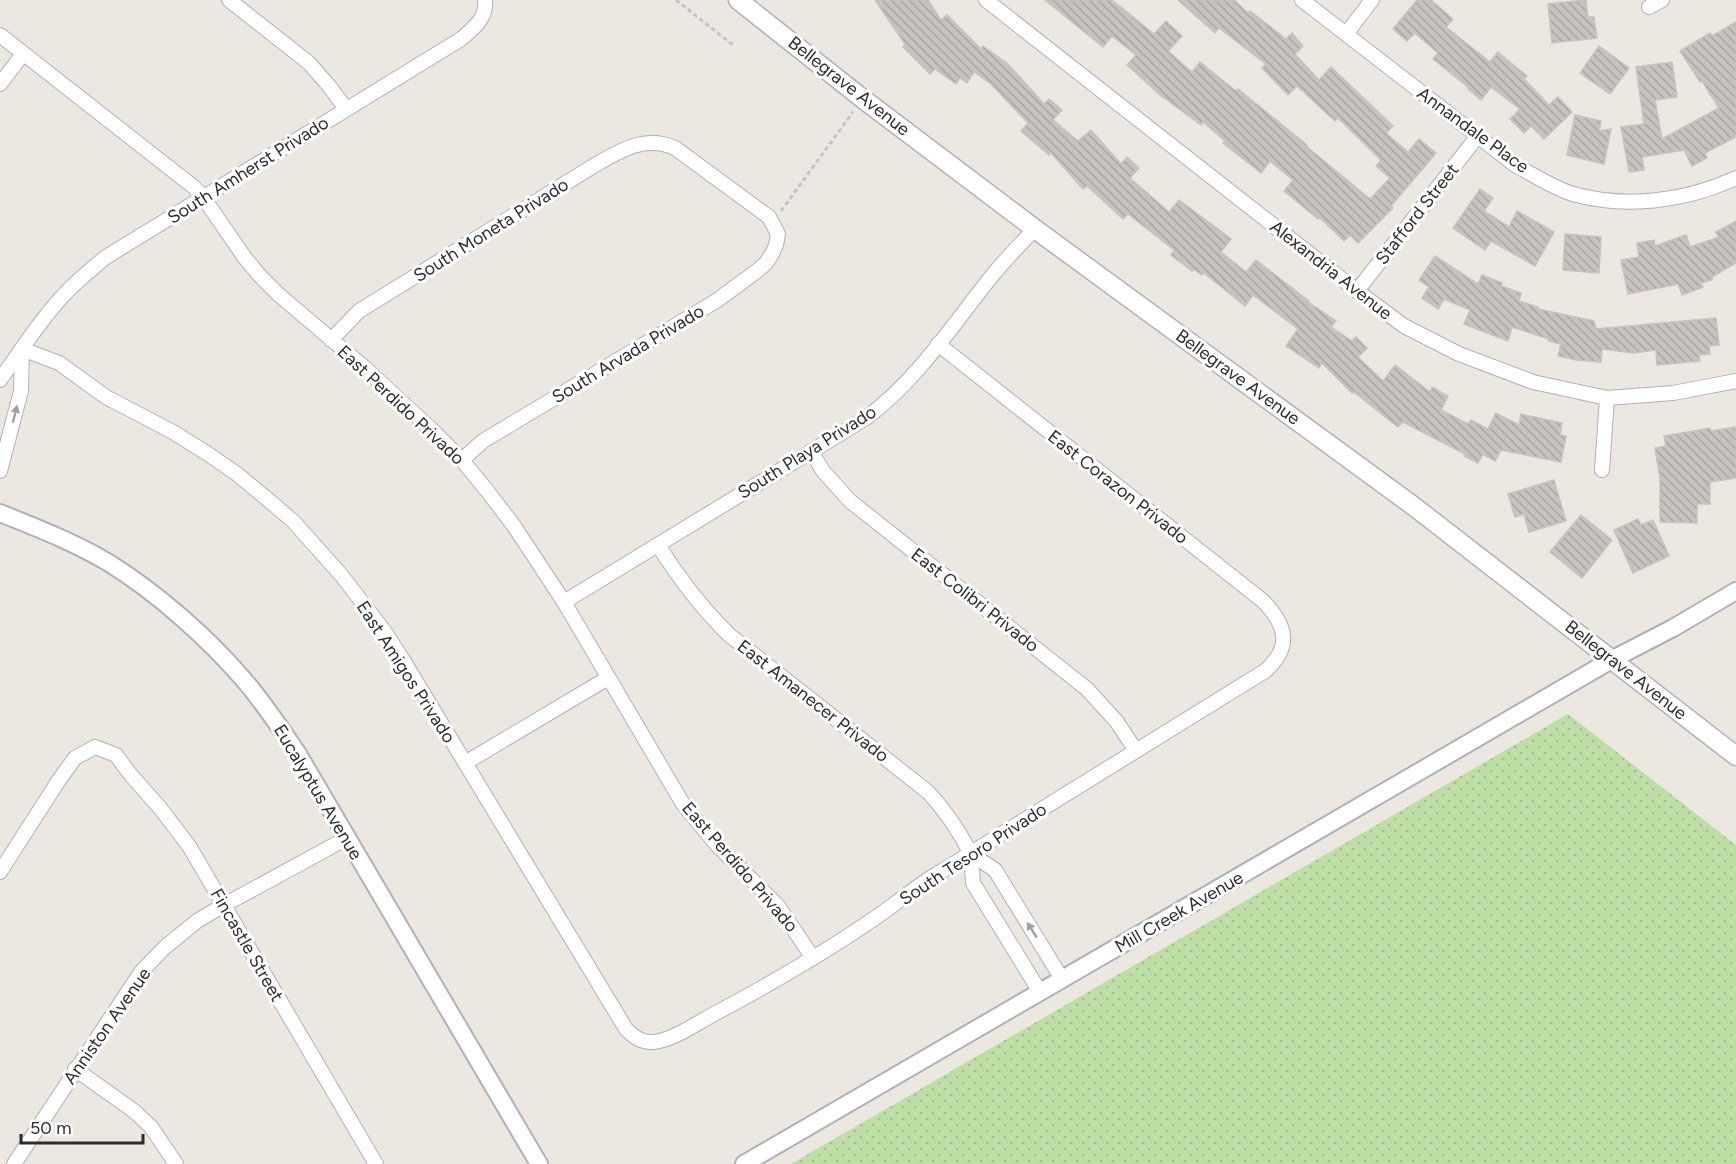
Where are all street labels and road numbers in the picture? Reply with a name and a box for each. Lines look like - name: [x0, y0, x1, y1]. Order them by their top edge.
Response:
- street label: Bellegrave Avenue: [784, 32, 914, 141]
- street label: Annandale Place: [1413, 82, 1533, 178]
- street label: South Amherst Privado: [163, 111, 333, 229]
- street label: Stafford Street: [1371, 159, 1463, 269]
- street label: South Moneta Privado: [409, 173, 573, 287]
- street label: Alexandria Avenue: [1266, 216, 1397, 325]
- street label: South Arvada Privado: [548, 300, 708, 408]
- street label: Bellegrave Avenue: [1171, 324, 1305, 430]
- street label: East Perdido Privado: [333, 340, 469, 470]
- street label: South Playa Privado: [734, 401, 880, 503]
- street label: East Corazon Privado: [1044, 425, 1192, 549]
- street label: East Colibri Privado: [907, 543, 1043, 657]
- street label: East Amigos Privado: [352, 597, 460, 747]
- street label: Bellegrave Avenue: [1561, 616, 1691, 725]
- street label: East Amanecer Privado: [733, 635, 893, 767]
- street label: Eucalyptus Avenue: [269, 720, 367, 864]
- street label: East Perdido Privado: [677, 797, 803, 937]
- street label: South Tesoro Privado: [895, 798, 1051, 910]
- street label: Mill Creek Avenue: [1111, 866, 1247, 958]
- street label: Fincastle Street: [206, 885, 288, 1006]
- street label: Anniston Avenue: [59, 963, 156, 1089]

